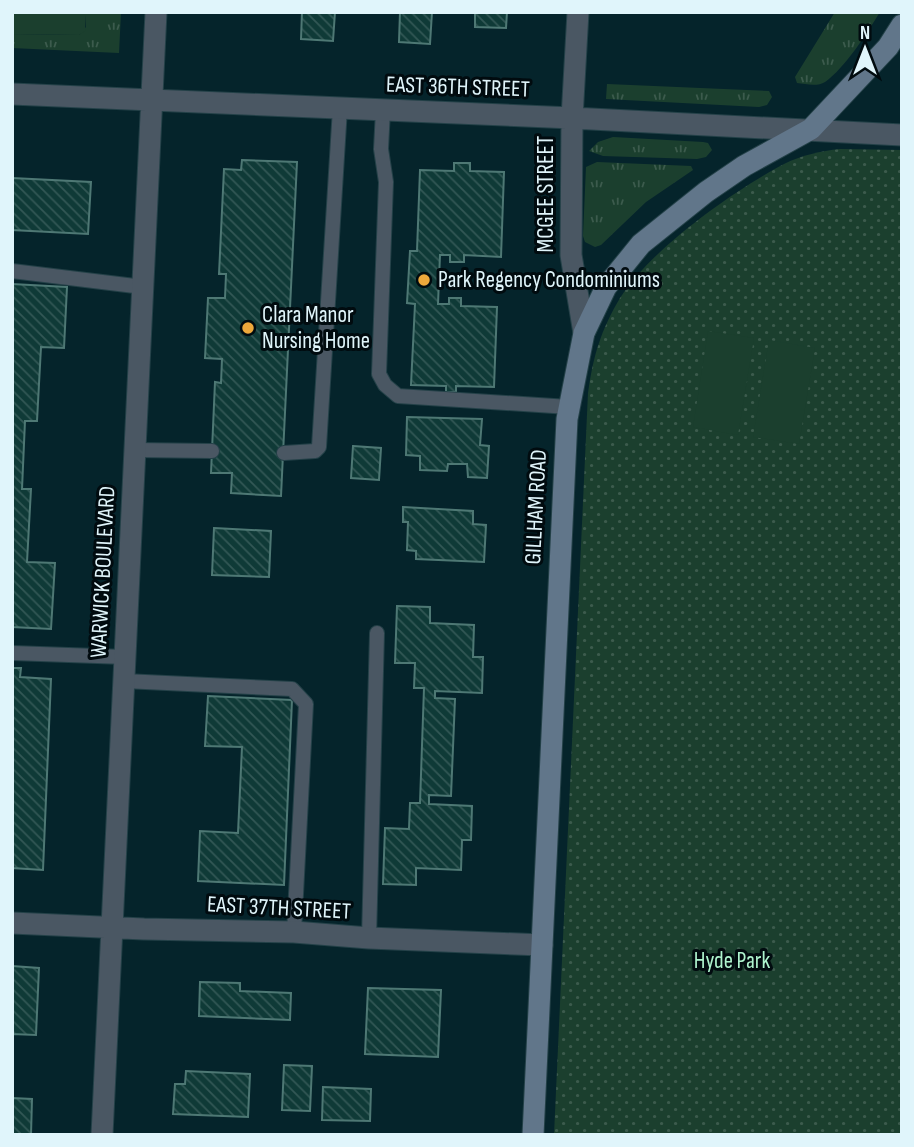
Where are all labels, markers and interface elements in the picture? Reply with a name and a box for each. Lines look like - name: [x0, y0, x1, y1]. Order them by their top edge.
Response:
- north arrow: [830, 14, 900, 84]
- text: N: [860, 22, 870, 45]
- street label: EAST 36TH STREET: [386, 70, 530, 104]
- street label: MCGEE STREET: [532, 136, 560, 252]
- place label: Park Regency Condominiums: [438, 266, 660, 294]
- marker: Park Regency Condominiums: [416, 272, 432, 288]
- place label: Clara Manor Nursing Home: [262, 301, 370, 355]
- marker: Clara Manor Nursing Home: [240, 320, 256, 336]
- street label: GILLHAM ROAD: [519, 449, 553, 565]
- street label: WARWICK BOULEVARD: [85, 485, 121, 659]
- street label: EAST 37TH STREET: [206, 890, 352, 926]
- park label: Hyde Park: [694, 947, 770, 975]

